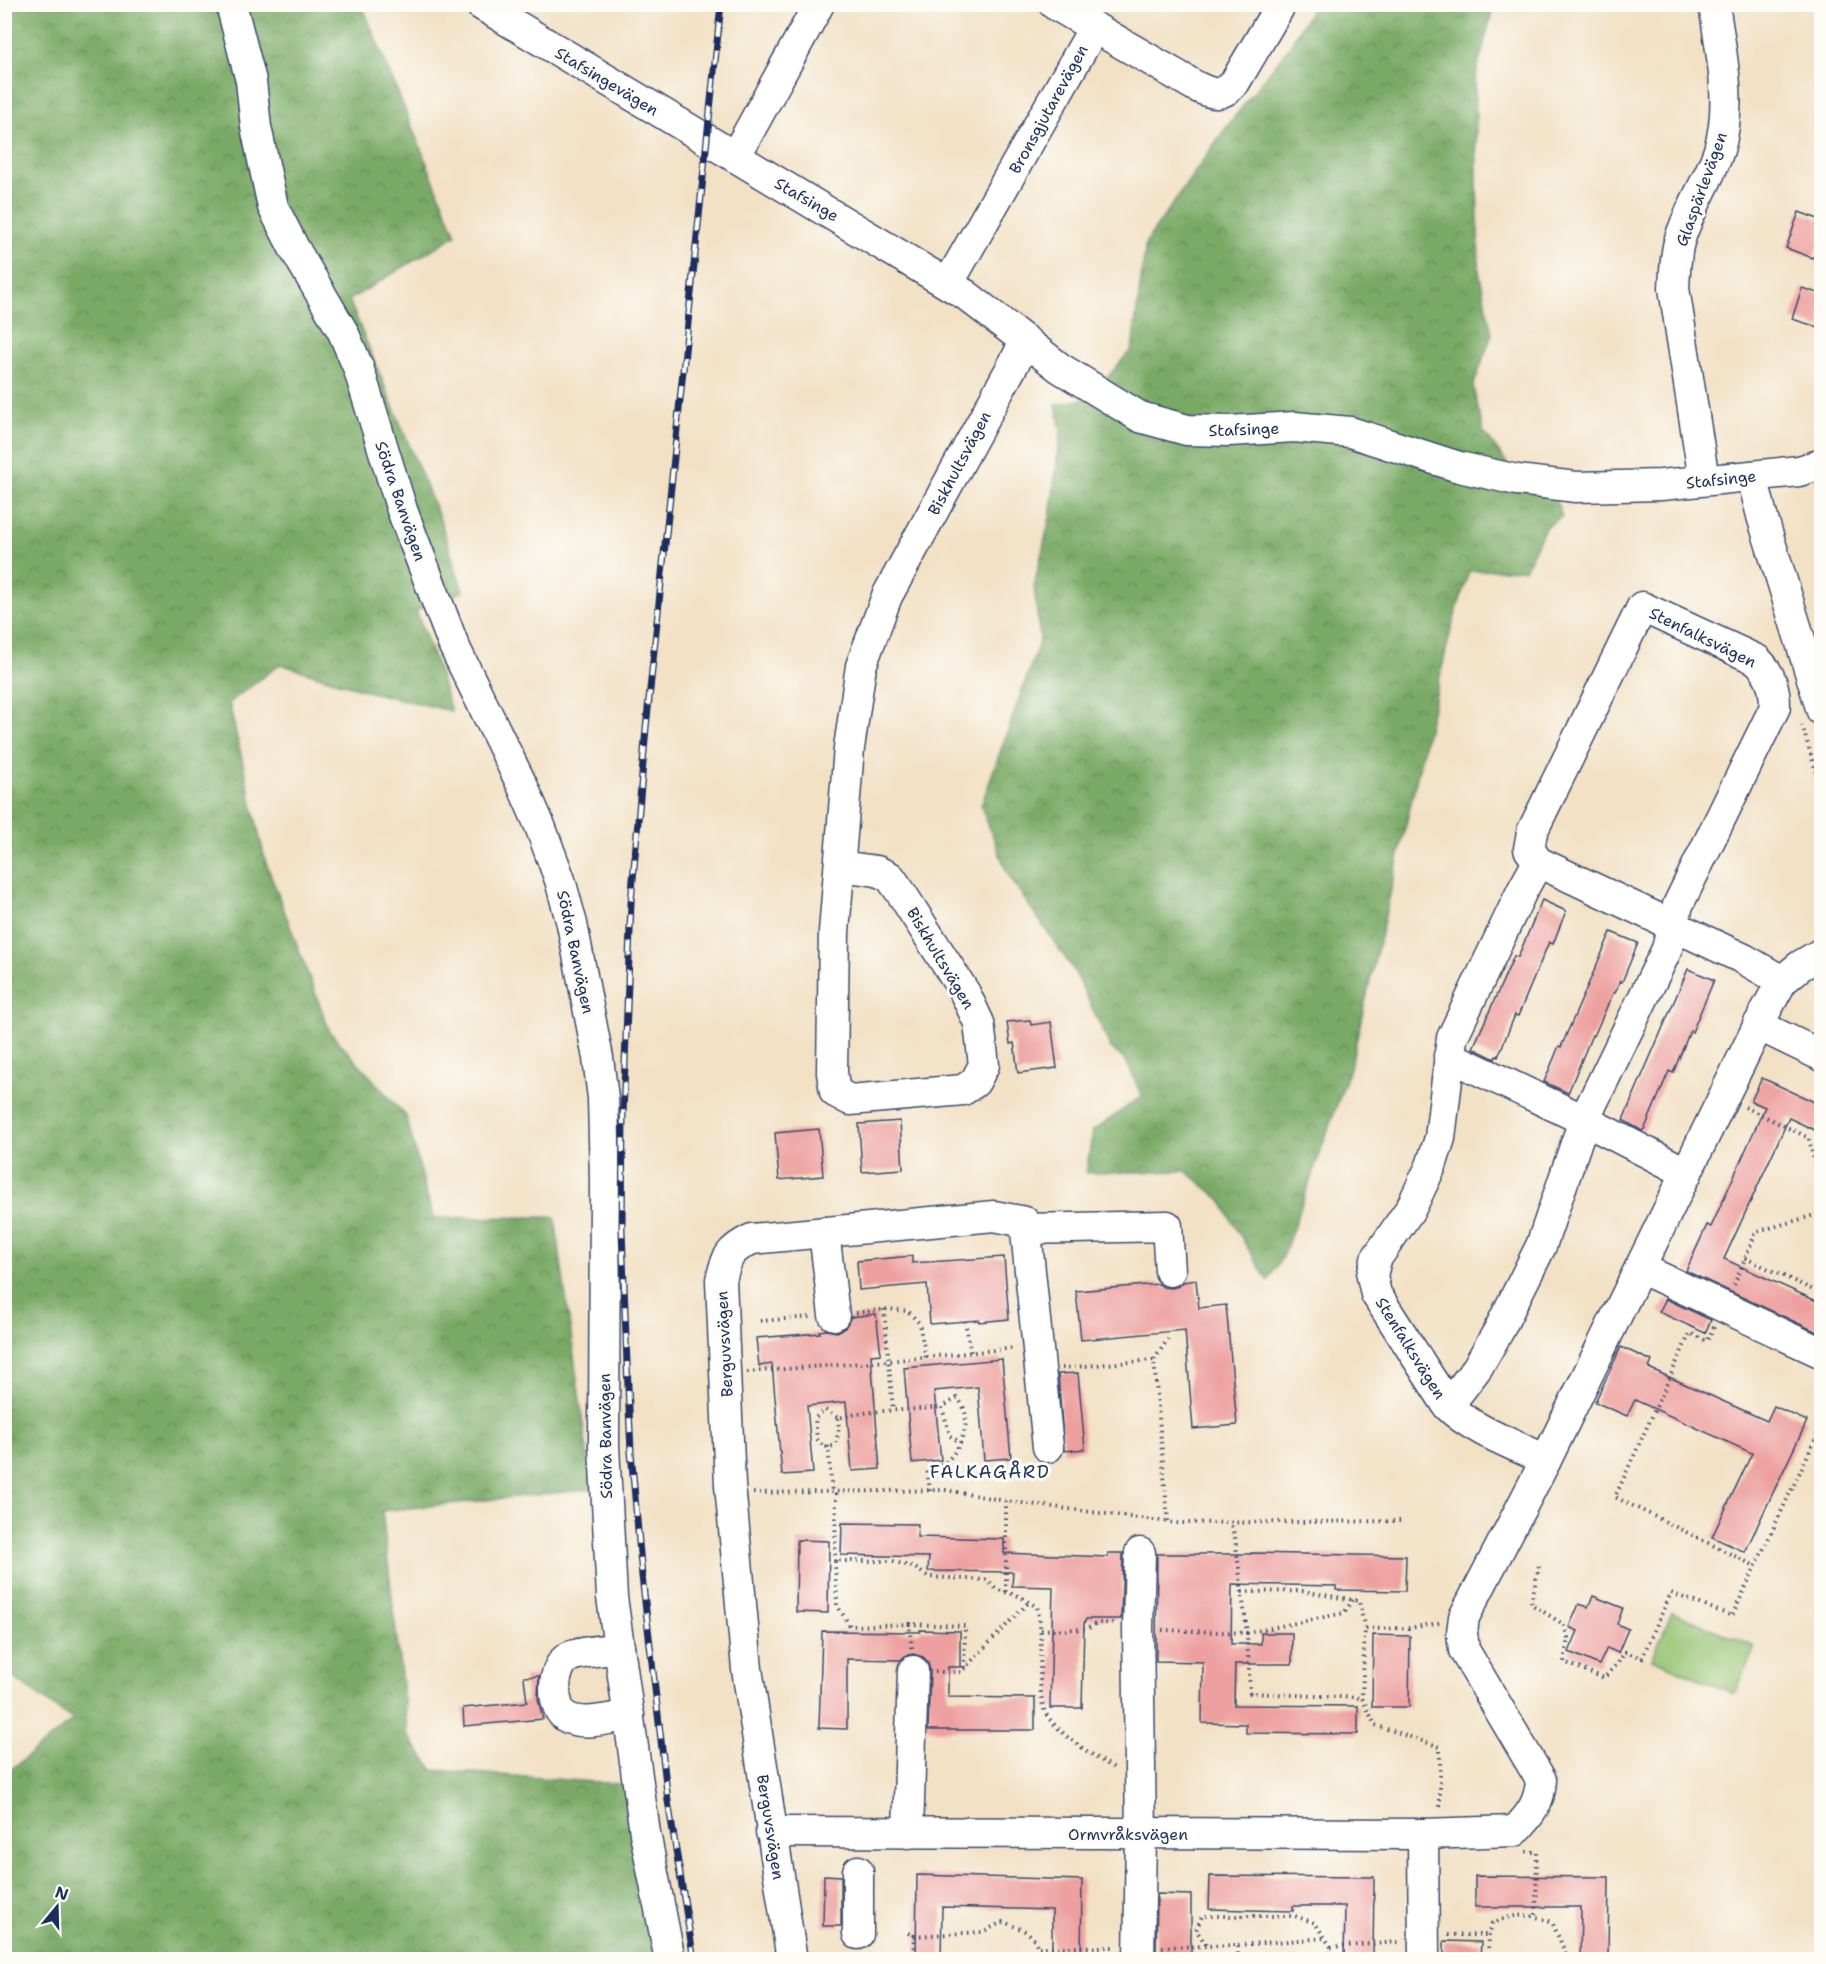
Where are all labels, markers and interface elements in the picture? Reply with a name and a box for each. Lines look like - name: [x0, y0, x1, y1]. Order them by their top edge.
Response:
- street label: Bronsgjutarevägen: [1004, 41, 1093, 178]
- street label: Stafsingevägen: [551, 42, 662, 121]
- street label: Glaspärlevägen: [1671, 129, 1732, 249]
- street label: Stafsinge: [771, 173, 843, 226]
- street label: Biskhultsvägen: [923, 407, 996, 519]
- street label: Stafsinge: [1208, 418, 1280, 441]
- street label: Södra Banvägen: [370, 438, 431, 564]
- street label: Stafsinge: [1685, 465, 1757, 494]
- street label: Stenfalksvägen: [1646, 602, 1760, 673]
- street label: Södra Banvägen: [552, 889, 599, 1016]
- street label: Biskhultsvägen: [902, 904, 979, 1013]
- street label: Berguvsvägen: [711, 1290, 738, 1398]
- street label: Stenfalksvägen: [1371, 1293, 1450, 1403]
- street label: Södra Banvägen: [594, 1373, 617, 1499]
- district label: FALKAGÅRD: [930, 1460, 1050, 1484]
- street label: Berguvsvägen: [752, 1773, 789, 1881]
- street label: Ormvråksvägen: [1068, 1824, 1188, 1845]
- north arrow: [27, 1877, 87, 1937]
- text: N: [52, 1881, 71, 1905]

